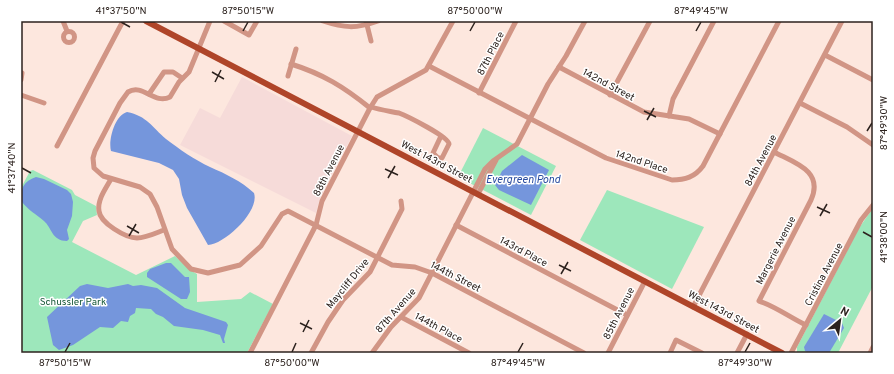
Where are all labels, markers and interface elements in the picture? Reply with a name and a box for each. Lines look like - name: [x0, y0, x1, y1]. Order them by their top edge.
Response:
- text: 41°37'50"N: [95, 5, 147, 18]
- text: 87°50'15"W: [222, 5, 274, 18]
- text: 87°50'00"W: [447, 5, 503, 18]
- text: 87°49'45"W: [674, 5, 728, 18]
- street label: 87th Place: [475, 30, 508, 78]
- street label: 142nd Street: [580, 66, 637, 105]
- text: 87°49'30"W: [878, 96, 891, 150]
- street label: 84th Avenue: [742, 133, 780, 189]
- street label: West 143rd Street: [398, 138, 474, 187]
- text: 41°37'40"N: [6, 142, 19, 194]
- street label: 88th Avenue: [311, 142, 348, 199]
- street label: 142nd Place: [614, 148, 669, 177]
- water label: Evergreen Pond: [486, 173, 561, 187]
- text: 41°38'00"N: [878, 211, 891, 263]
- street label: Margerie Avenue: [754, 214, 799, 287]
- street label: 143rd Place: [497, 234, 549, 270]
- street label: Cristina Avenue: [802, 241, 846, 309]
- street label: Maycliff Drive: [324, 256, 372, 312]
- street label: 144th Street: [428, 259, 483, 296]
- street label: 85th Avenue: [601, 285, 638, 342]
- street label: 87th Avenue: [373, 286, 419, 336]
- street label: West 143rd Street: [685, 288, 761, 337]
- park label: Schussler Park: [40, 296, 106, 309]
- north arrow: [820, 300, 860, 340]
- text: N: [838, 304, 851, 320]
- street label: 144th Place: [412, 310, 464, 346]
- text: 87°50'15"W: [39, 357, 91, 370]
- text: 87°50'00"W: [264, 357, 320, 370]
- text: 87°49'45"W: [491, 357, 545, 370]
- text: 87°49'30"W: [718, 357, 772, 370]

